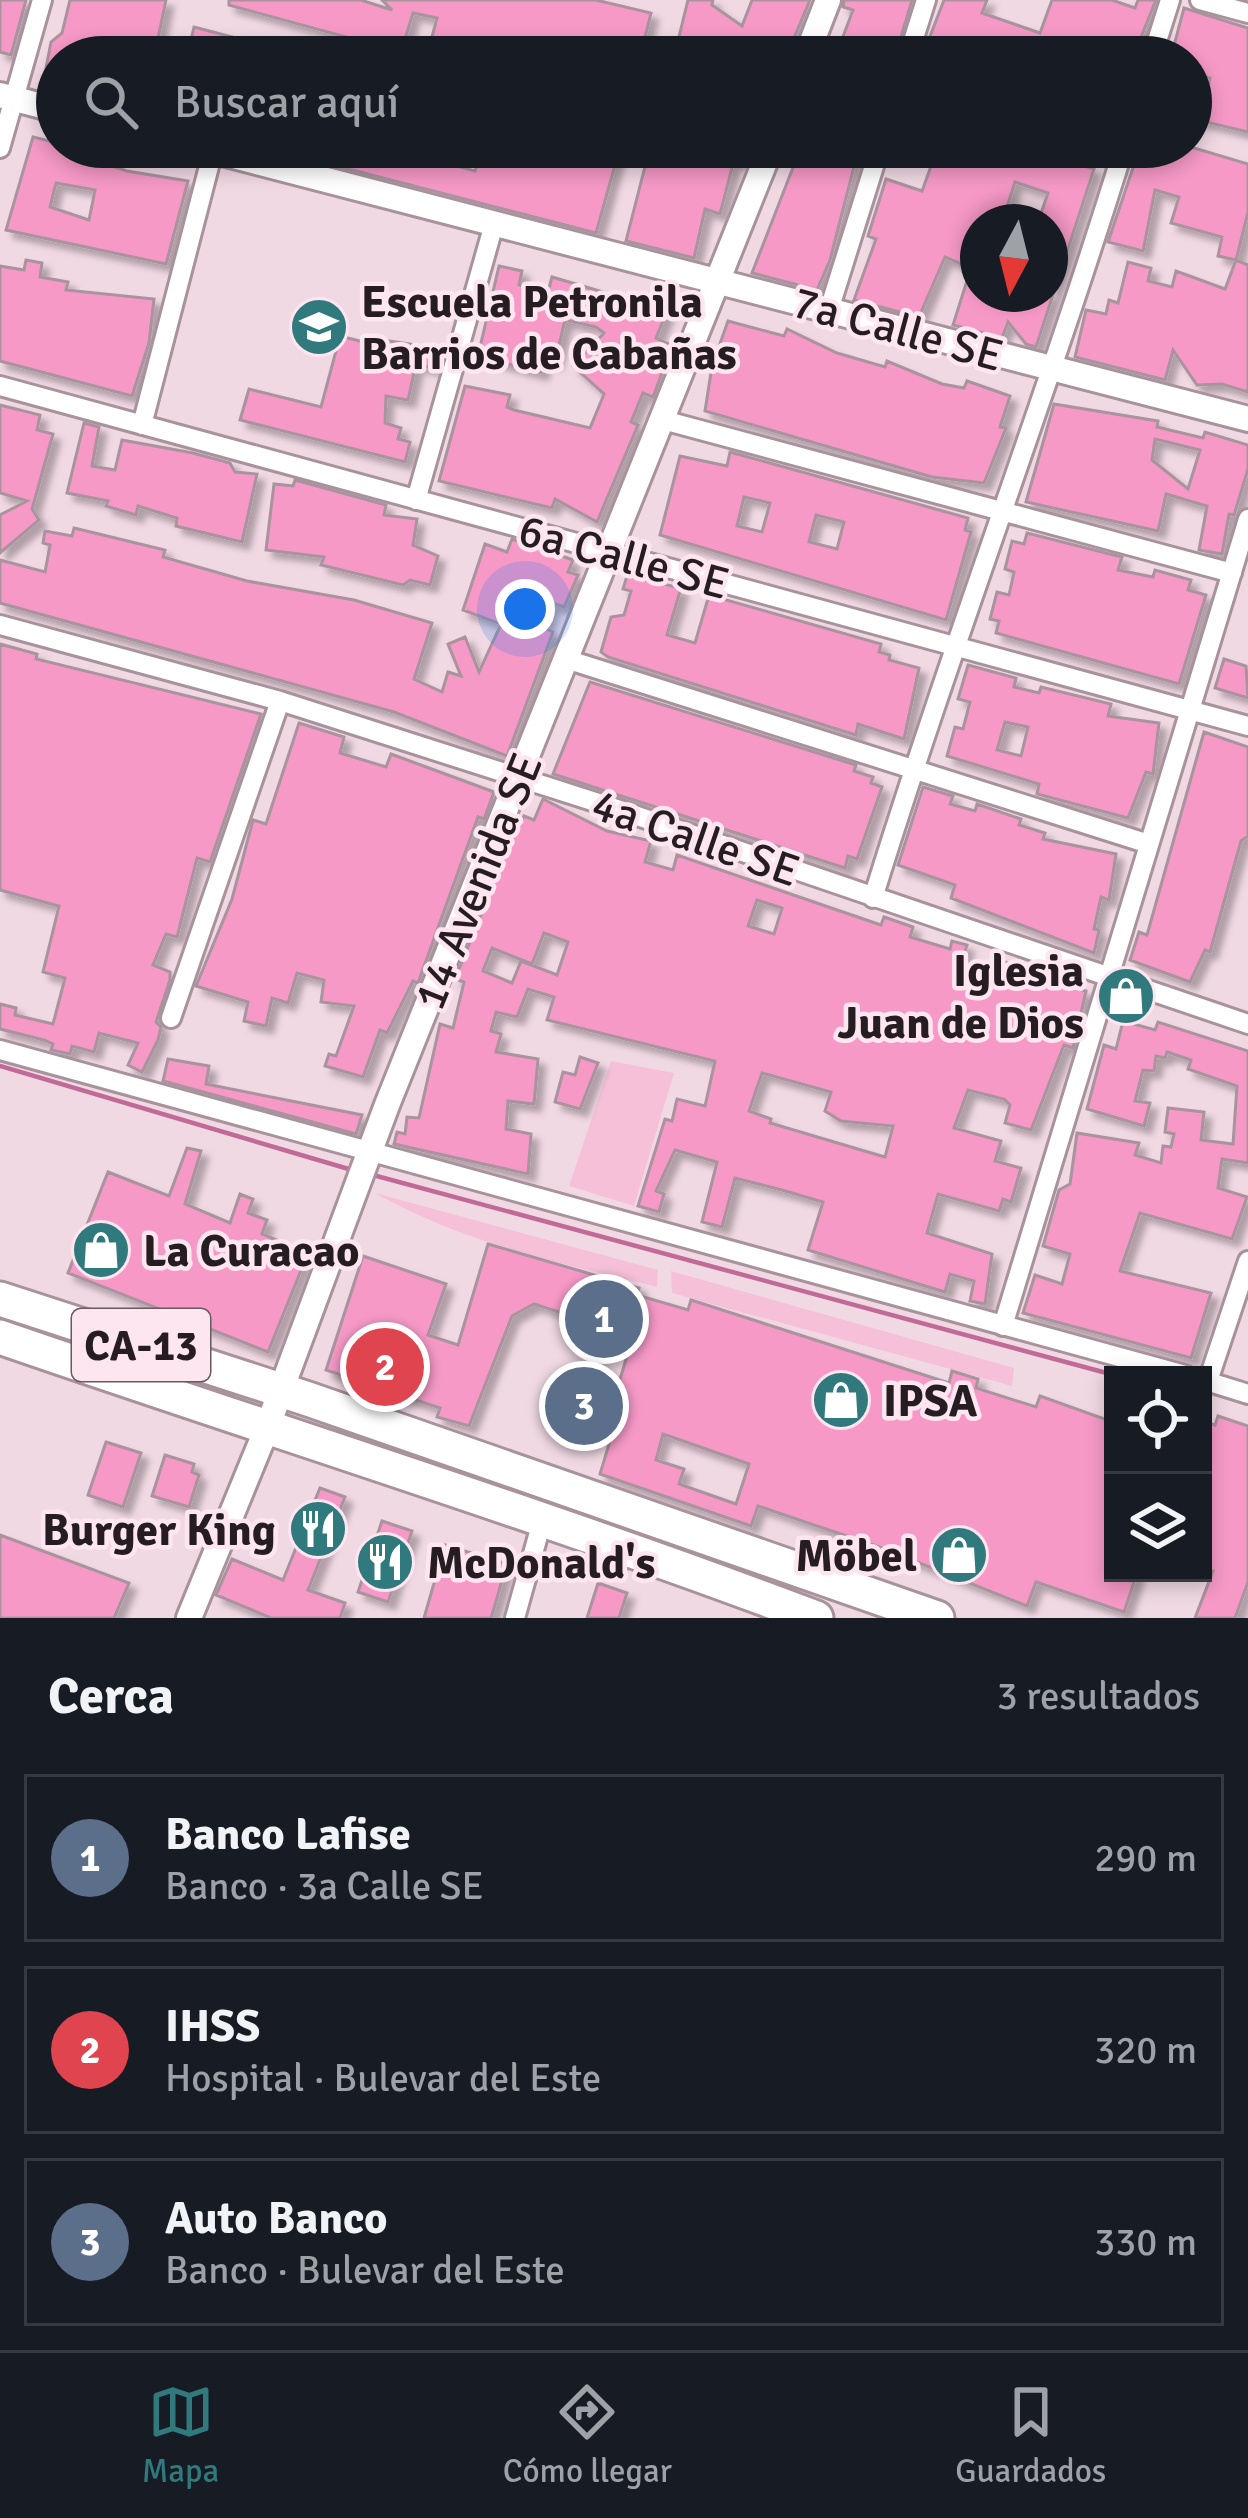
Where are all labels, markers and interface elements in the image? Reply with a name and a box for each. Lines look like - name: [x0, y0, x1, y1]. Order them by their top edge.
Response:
- search box: [36, 36, 1212, 168]
- icon: search: [78, 69, 144, 135]
- text: Buscar aquí: [174, 75, 399, 130]
- north arrow: [960, 204, 1068, 312]
- place label: Escuela Petronila Barrios de Cabañas: [361, 275, 737, 382]
- street label: 7a Calle SE: [787, 275, 1009, 384]
- school or university icon: Escuela Petronila Barrios de Cabañas: [288, 296, 350, 358]
- street label: 6a Calle SE: [513, 503, 735, 612]
- your location: [495, 579, 555, 639]
- street label: 14 Avenida SE: [402, 745, 555, 1018]
- street label: 4a Calle SE: [585, 777, 806, 899]
- place label: Iglesia Juan de Dios: [837, 944, 1084, 1051]
- shop icon: Iglesia Juan de Dios: [1095, 965, 1157, 1027]
- shop icon: La Curacao: [70, 1219, 132, 1281]
- place label: La Curacao: [143, 1224, 359, 1279]
- pin: 1: [565, 1274, 643, 1364]
- road number: CA-13: [72, 1309, 210, 1381]
- pin: 2: [346, 1322, 424, 1412]
- pin: 3: [545, 1361, 623, 1451]
- map controls: [1104, 1366, 1212, 1582]
- button: locate: [1104, 1366, 1212, 1474]
- shop icon: IPSA: [810, 1369, 872, 1431]
- place label: IPSA: [883, 1374, 978, 1429]
- button: layers: [1104, 1474, 1212, 1582]
- restaurant icon: Burger King: [287, 1498, 349, 1560]
- place label: Burger King: [42, 1503, 276, 1558]
- shop icon: Möbel: [928, 1524, 990, 1586]
- place label: Möbel: [795, 1529, 917, 1584]
- restaurant icon: McDonald's: [354, 1531, 416, 1593]
- place label: McDonald's: [427, 1536, 655, 1591]
- text: Cerca: [48, 1665, 174, 1728]
- text: 3 resultados: [997, 1672, 1200, 1720]
- text: Banco Lafise: [165, 1807, 411, 1862]
- text: 1: [79, 1834, 101, 1882]
- text: 290 m: [1094, 1834, 1197, 1882]
- text: Banco · 3a Calle SE: [165, 1862, 484, 1910]
- text: IHSS: [165, 1999, 260, 2054]
- text: 2: [79, 2026, 101, 2074]
- text: 320 m: [1094, 2026, 1197, 2074]
- text: Hospital · Bulevar del Este: [165, 2054, 601, 2102]
- text: Auto Banco: [165, 2191, 388, 2246]
- text: 3: [79, 2218, 101, 2266]
- text: 330 m: [1094, 2218, 1197, 2266]
- text: Banco · Bulevar del Este: [165, 2246, 565, 2294]
- tab: Mapa: [142, 2379, 219, 2492]
- tab: Cómo llegar: [503, 2379, 672, 2492]
- tab: Guardados: [955, 2379, 1106, 2492]

